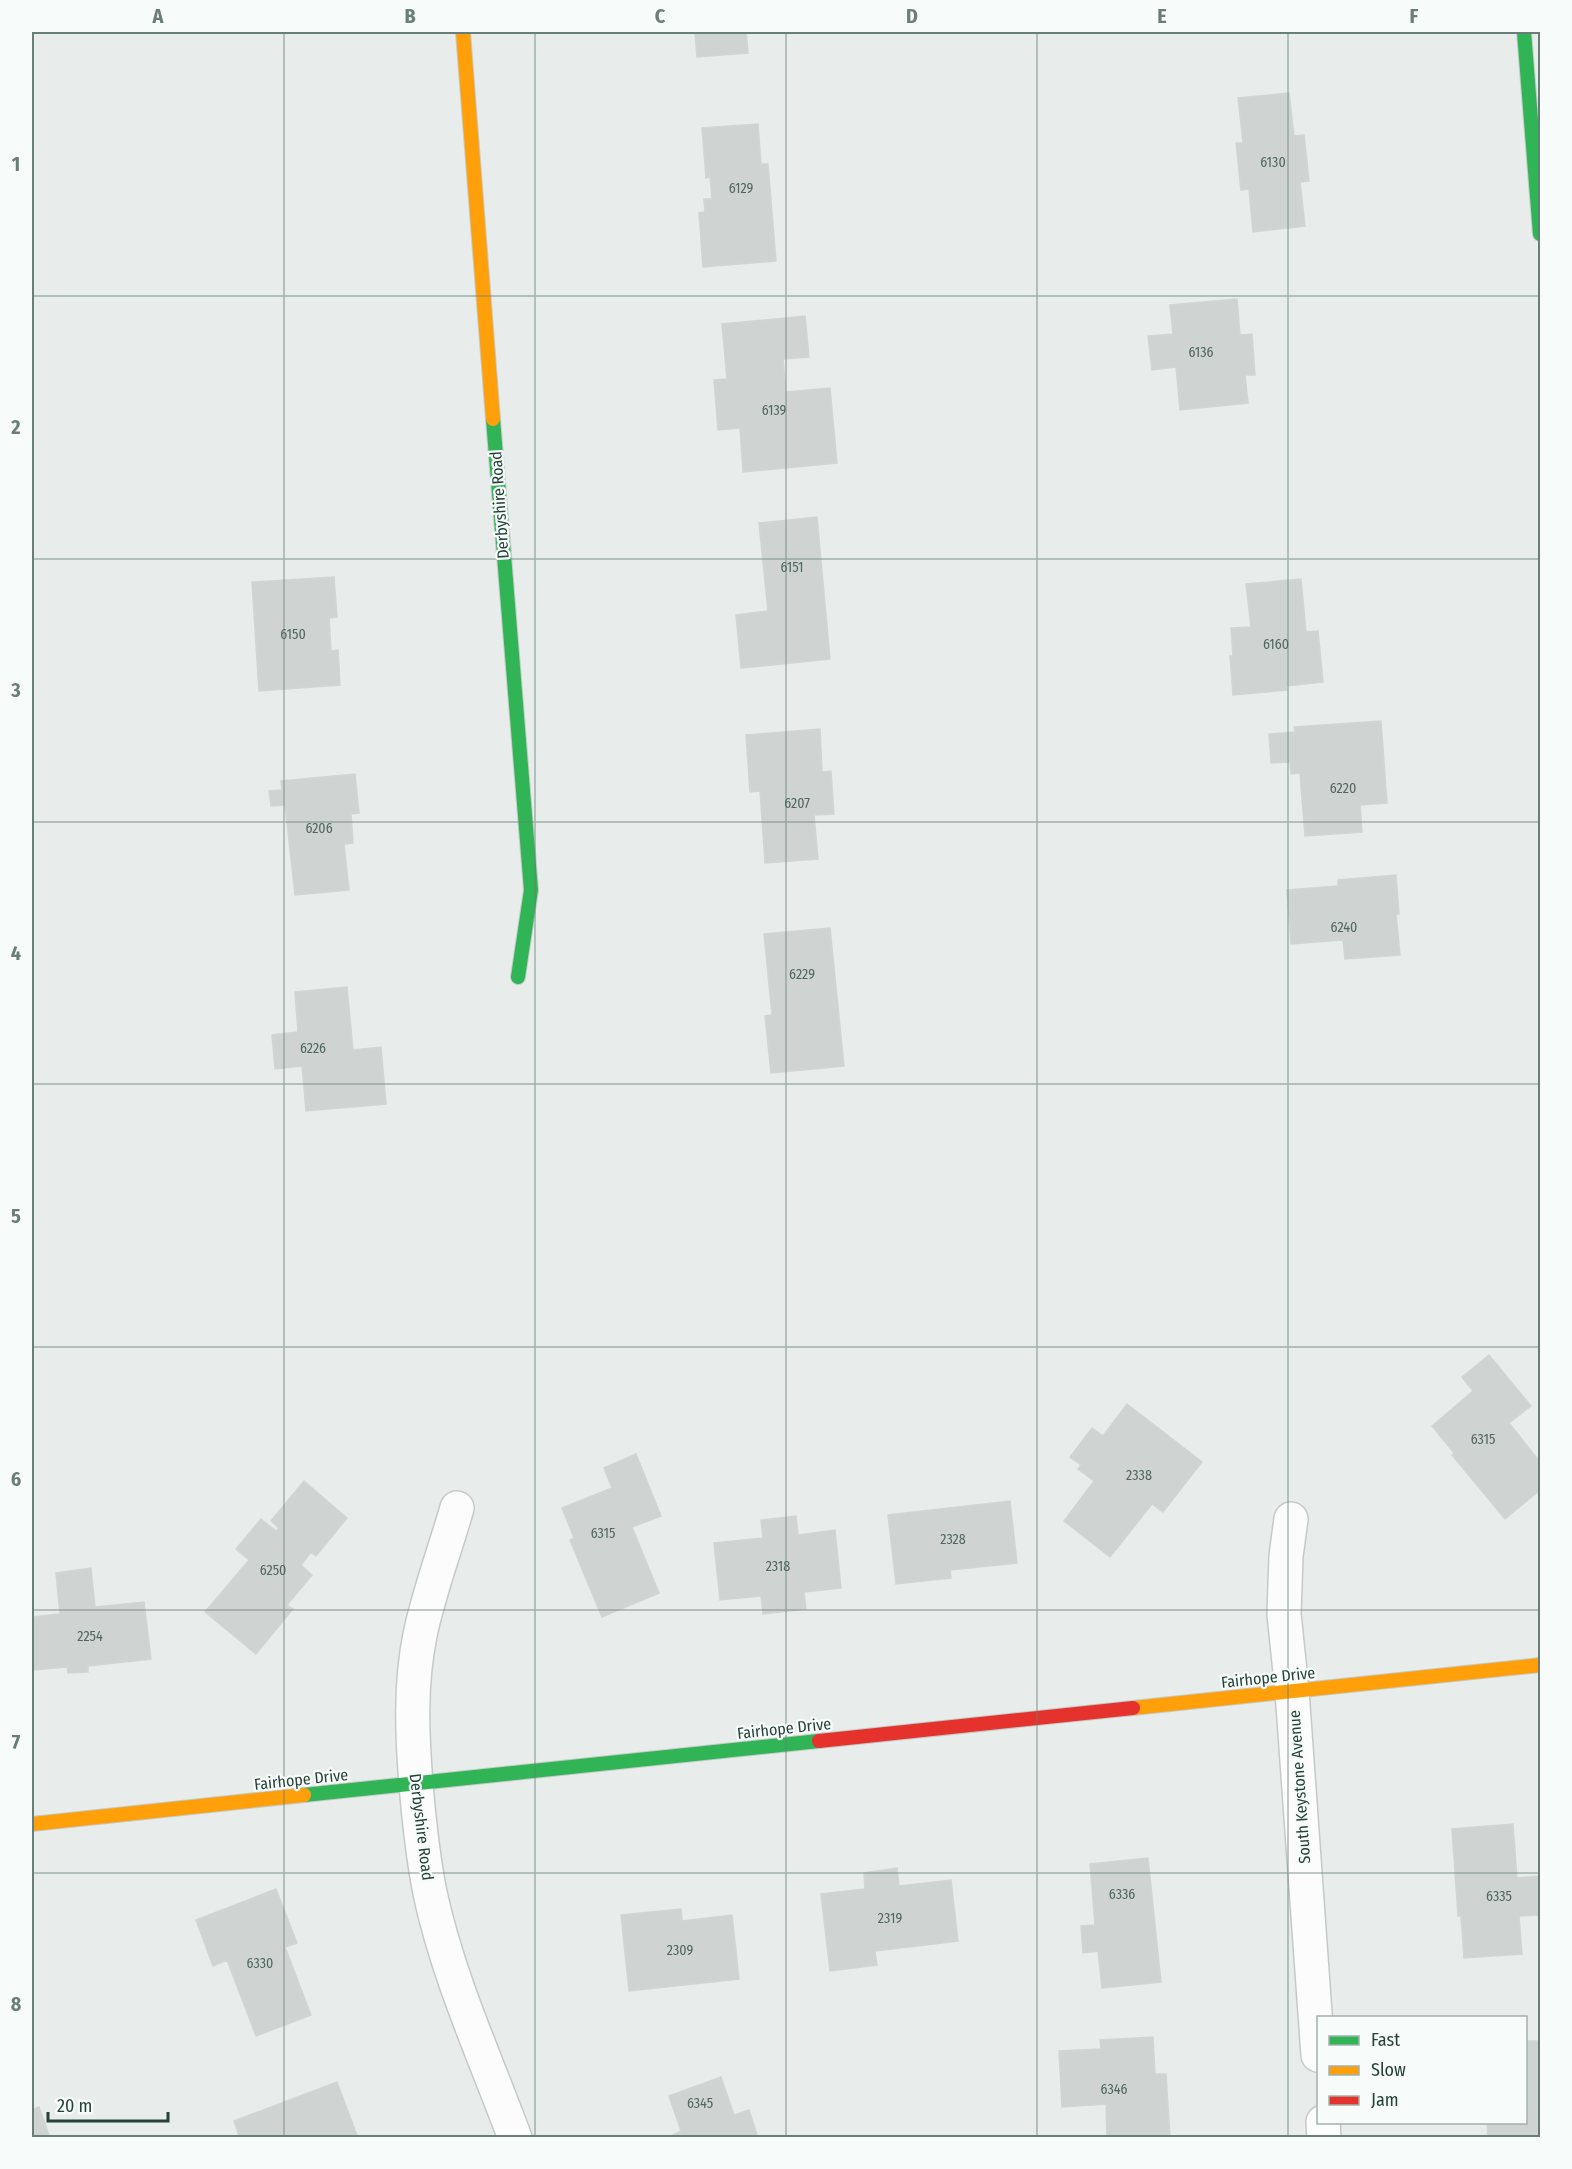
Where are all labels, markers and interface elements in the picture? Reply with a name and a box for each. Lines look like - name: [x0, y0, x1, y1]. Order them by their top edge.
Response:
- text: A: [152, 4, 165, 28]
- text: B: [404, 4, 416, 28]
- text: C: [655, 4, 666, 28]
- text: D: [906, 4, 918, 28]
- text: E: [1157, 4, 1167, 28]
- text: F: [1410, 4, 1419, 28]
- text: 1: [12, 152, 20, 176]
- house number: 6130: [1260, 154, 1286, 171]
- house number: 6129: [729, 180, 754, 197]
- house number: 6136: [1188, 344, 1214, 361]
- house number: 6139: [762, 402, 787, 419]
- text: 2: [10, 415, 21, 439]
- street label: Derbyshire Road: [486, 451, 513, 559]
- house number: 6151: [781, 559, 803, 576]
- house number: 6150: [280, 626, 306, 643]
- house number: 6160: [1263, 636, 1289, 653]
- text: 3: [10, 678, 21, 702]
- house number: 6220: [1330, 780, 1356, 797]
- house number: 6207: [784, 795, 810, 812]
- house number: 6206: [305, 820, 333, 837]
- house number: 6240: [1331, 919, 1357, 936]
- text: 4: [11, 941, 21, 965]
- house number: 6229: [789, 966, 815, 983]
- house number: 6226: [300, 1040, 326, 1057]
- text: 5: [11, 1204, 21, 1228]
- house number: 6315: [1471, 1431, 1495, 1448]
- text: 6: [11, 1467, 21, 1491]
- house number: 2338: [1126, 1467, 1152, 1484]
- house number: 6315: [591, 1525, 615, 1542]
- house number: 2328: [940, 1531, 966, 1548]
- house number: 2318: [766, 1558, 790, 1575]
- house number: 6250: [260, 1562, 286, 1579]
- house number: 2254: [77, 1628, 103, 1645]
- street label: Fairhope Drive: [1220, 1663, 1316, 1692]
- street label: South Keystone Avenue: [1285, 1710, 1314, 1864]
- street label: Fairhope Drive: [736, 1714, 832, 1743]
- text: 7: [12, 1730, 21, 1754]
- street label: Fairhope Drive: [253, 1765, 349, 1794]
- street label: Derbyshire Road: [406, 1773, 437, 1882]
- house number: 6336: [1109, 1886, 1135, 1903]
- house number: 6335: [1486, 1888, 1512, 1905]
- house number: 2319: [878, 1910, 902, 1927]
- house number: 2309: [667, 1942, 693, 1959]
- house number: 6330: [247, 1955, 273, 1972]
- text: 8: [11, 1992, 22, 2016]
- legend: [1317, 2016, 1527, 2124]
- text: Fast: [1371, 2029, 1400, 2051]
- text: Slow: [1371, 2059, 1406, 2081]
- house number: 6346: [1101, 2081, 1127, 2098]
- scale bar: [48, 2085, 168, 2123]
- text: Jam: [1371, 2089, 1399, 2111]
- text: 20 m: [57, 2095, 92, 2117]
- house number: 6345: [687, 2095, 713, 2112]

